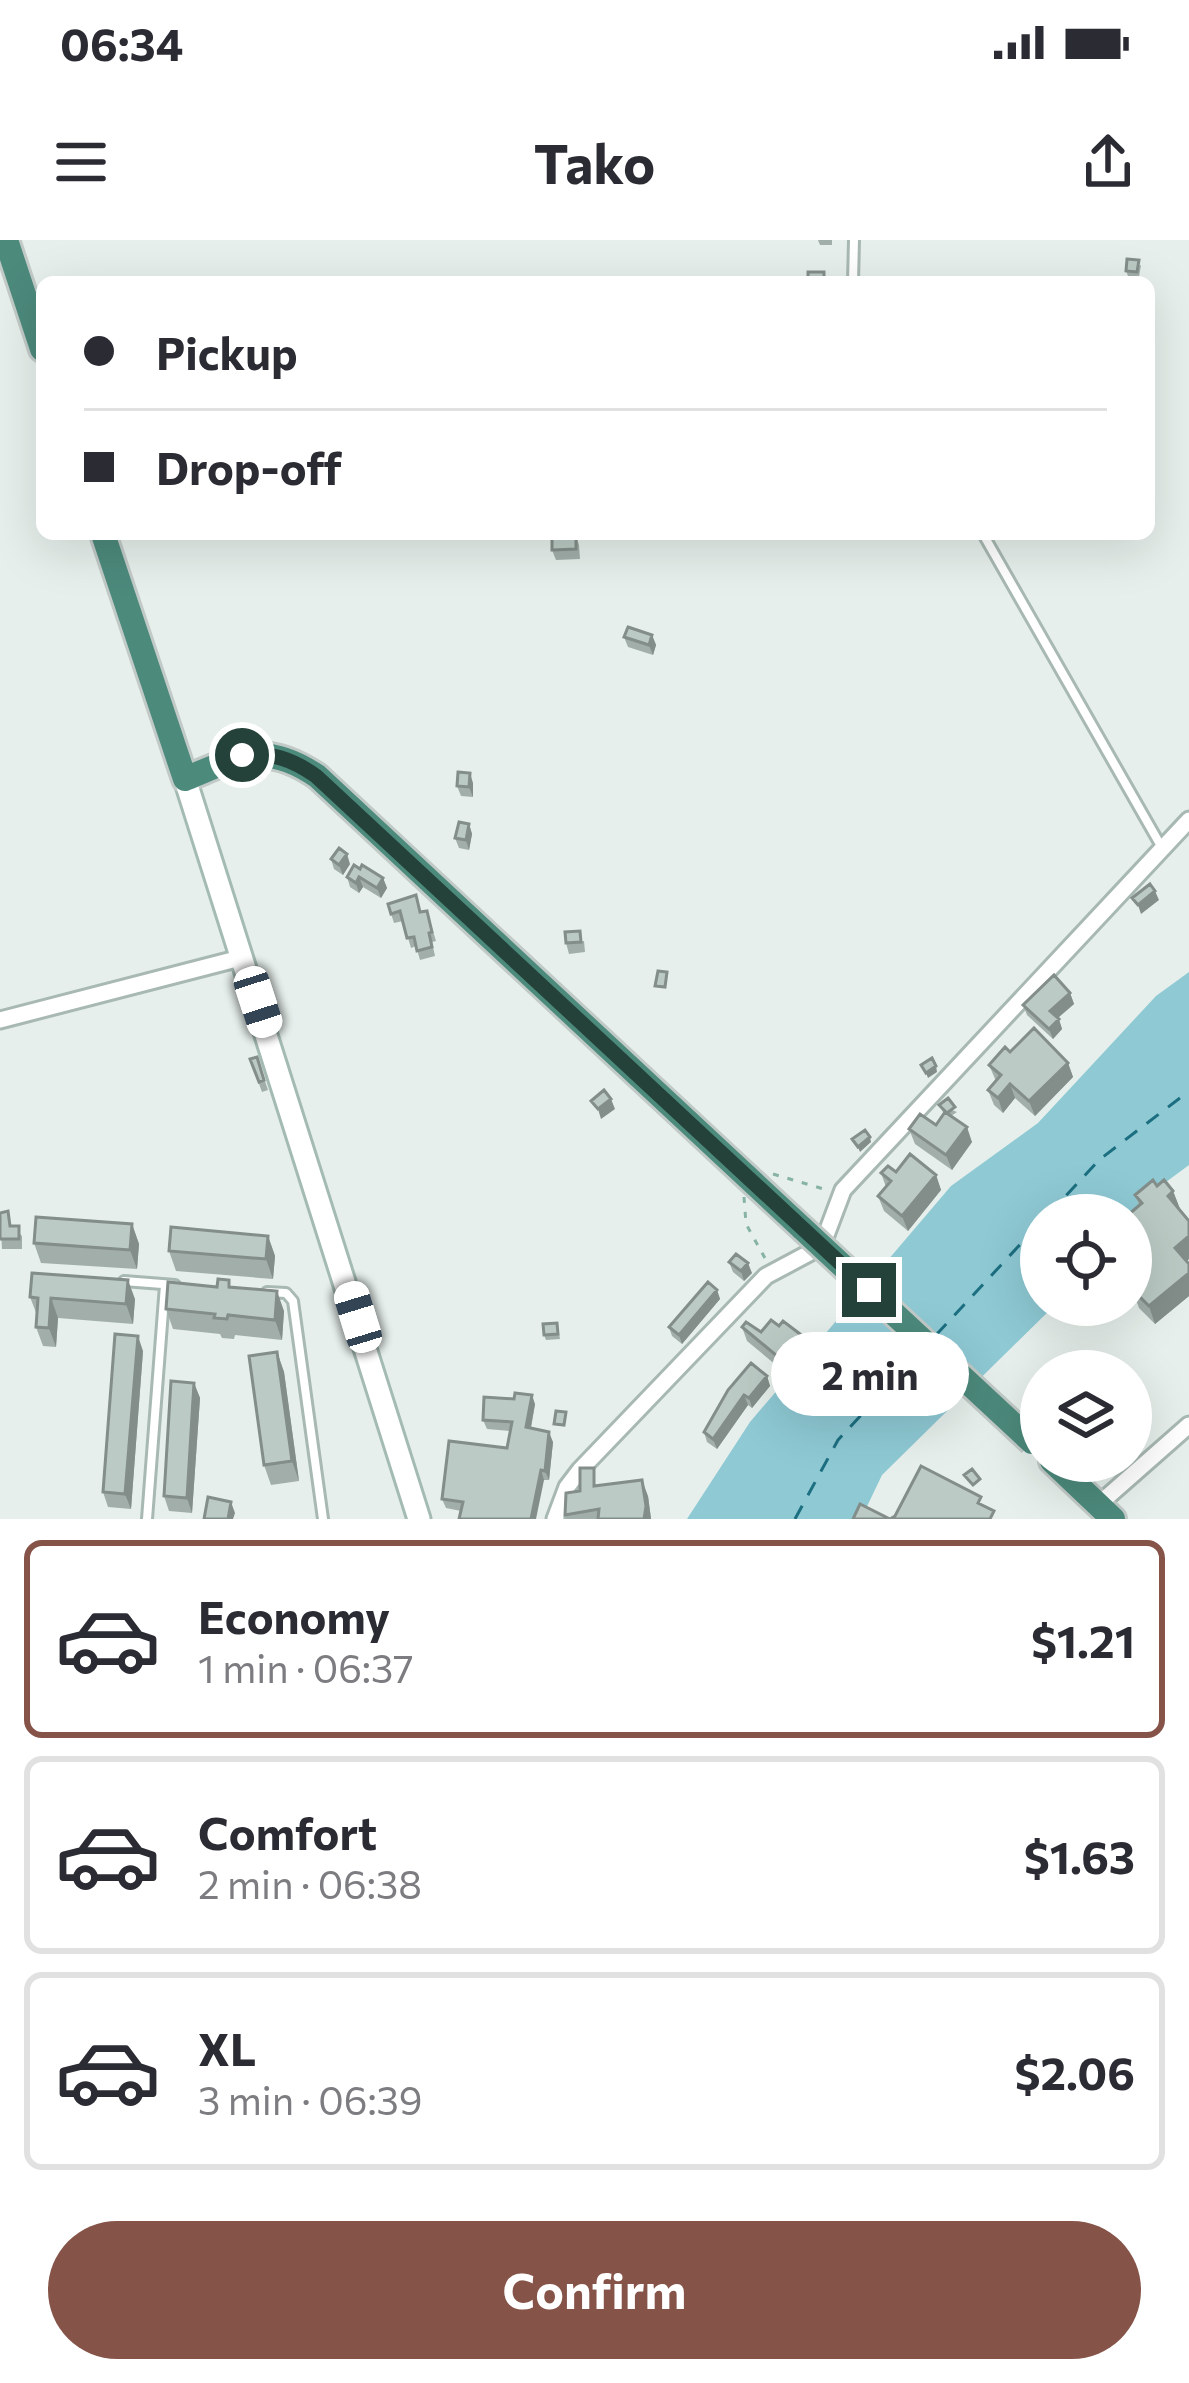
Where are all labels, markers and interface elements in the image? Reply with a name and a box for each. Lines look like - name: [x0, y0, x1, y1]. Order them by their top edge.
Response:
- text: 06:34: [60, 15, 183, 70]
- icon: menu: [48, 129, 114, 195]
- text: Tako: [534, 129, 655, 195]
- icon: share: [1075, 129, 1141, 195]
- text: Pickup: [156, 324, 298, 379]
- text: Drop-off: [156, 439, 342, 494]
- route start: [215, 728, 269, 782]
- car: [230, 962, 286, 1042]
- map controls: [1020, 1194, 1152, 1482]
- button: locate: [1020, 1194, 1152, 1326]
- route end: [842, 1263, 896, 1317]
- car: [330, 1277, 386, 1357]
- callout: 2 min: [770, 1332, 968, 1416]
- text: 2 min: [821, 1350, 919, 1398]
- button: layers: [1020, 1350, 1152, 1482]
- icon: car: [54, 1585, 162, 1693]
- text: Economy: [198, 1588, 390, 1643]
- text: $1.21: [1031, 1612, 1135, 1667]
- text: 1 min · 06:37: [198, 1643, 414, 1691]
- icon: car: [54, 1801, 162, 1909]
- text: Comfort: [198, 1804, 377, 1859]
- text: $1.63: [1024, 1828, 1135, 1883]
- text: 2 min · 06:38: [198, 1859, 422, 1907]
- icon: car: [54, 2017, 162, 2125]
- text: XL: [198, 2020, 256, 2075]
- text: $2.06: [1015, 2044, 1135, 2099]
- text: 3 min · 06:39: [198, 2075, 423, 2123]
- button: Confirm: [48, 2221, 1141, 2359]

